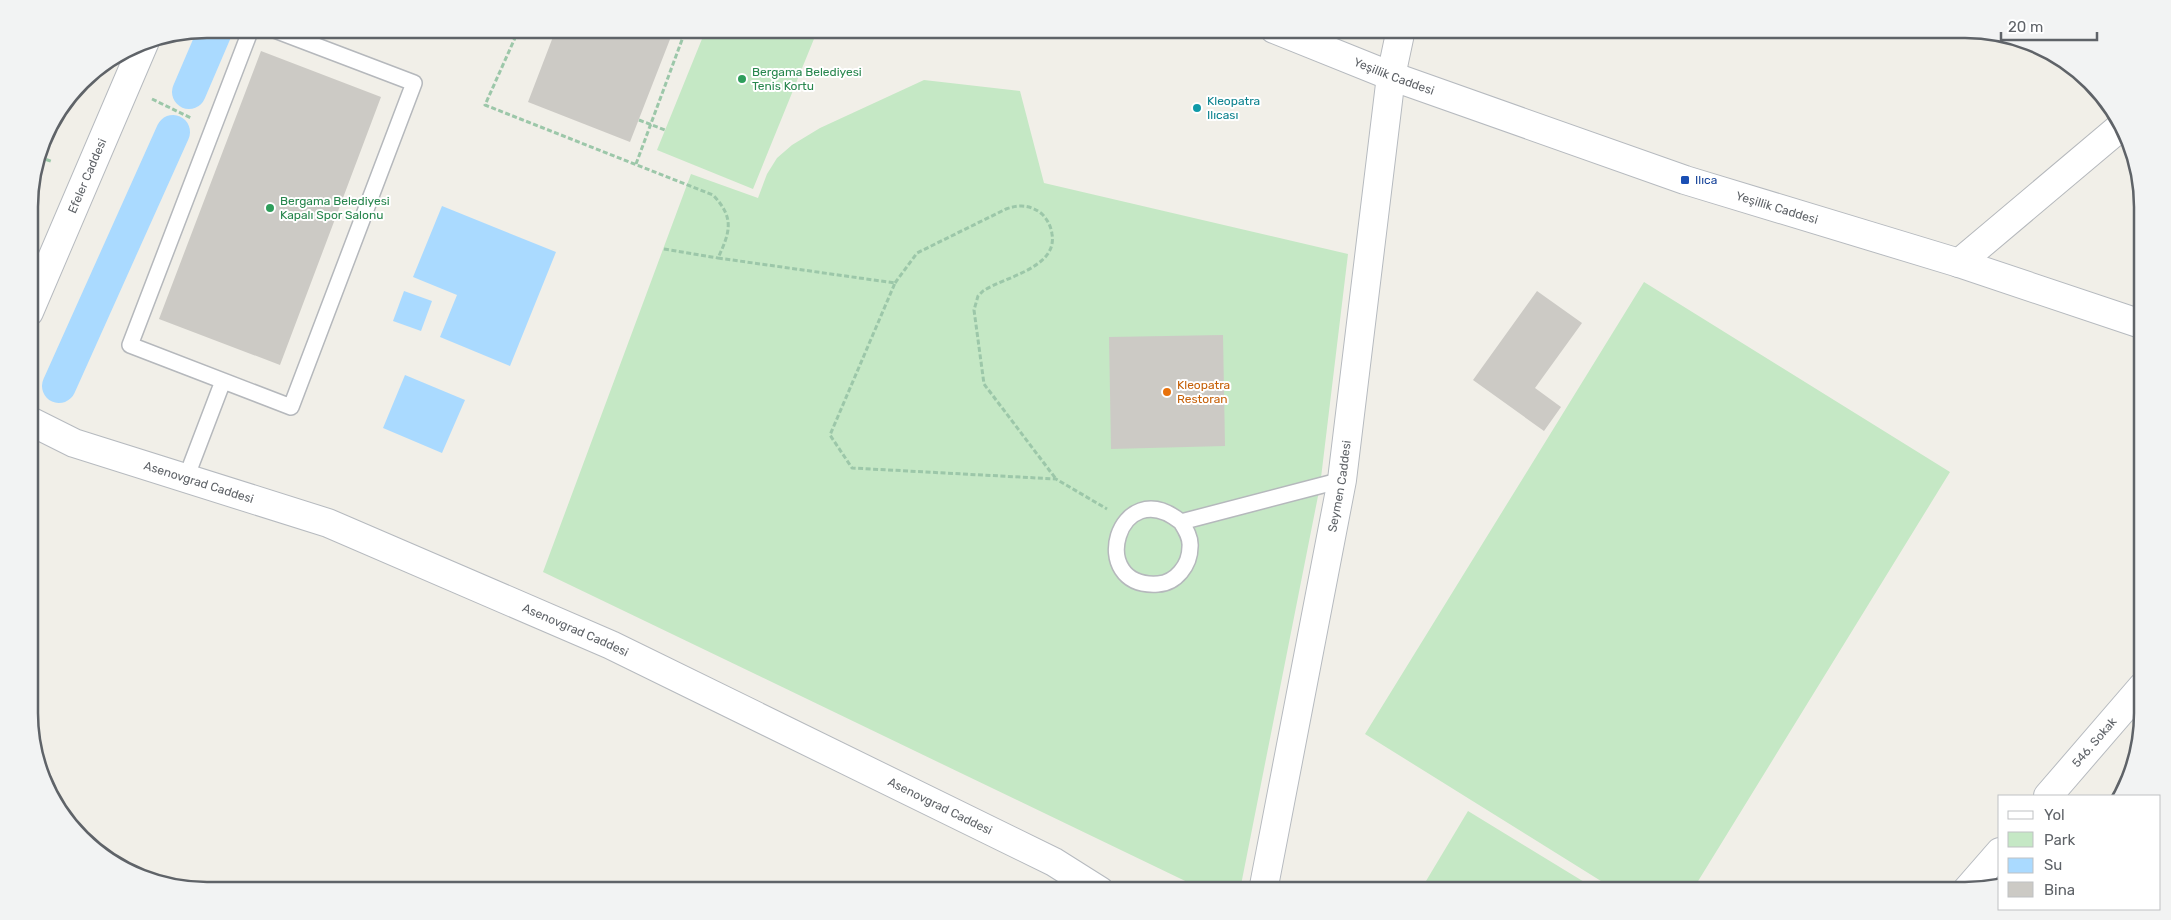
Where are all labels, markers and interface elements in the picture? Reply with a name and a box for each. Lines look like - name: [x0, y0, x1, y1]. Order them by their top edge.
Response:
- scale bar: [2001, 10, 2097, 42]
- text: 20 m: [2008, 18, 2043, 36]
- street label: Yeşillik Caddesi: [1352, 55, 1436, 98]
- place label: Bergama Belediyesi Tenis Kortu: [752, 65, 862, 93]
- marker: Bergama Belediyesi Tenis Kortu: [736, 73, 748, 85]
- place label: Kleopatra Ilıcası: [1207, 94, 1260, 122]
- marker: Kleopatra Ilıcası: [1191, 102, 1203, 114]
- street label: Efeler Caddesi: [65, 136, 109, 215]
- place label: Ilıca: [1695, 173, 1717, 187]
- marker: Ilıca: [1679, 174, 1691, 186]
- street label: Yeşillik Caddesi: [1734, 189, 1820, 227]
- place label: Bergama Belediyesi Kapalı Spor Salonu: [280, 194, 390, 222]
- marker: Bergama Belediyesi Kapalı Spor Salonu: [264, 202, 276, 214]
- place label: Kleopatra Restoran: [1177, 378, 1230, 406]
- marker: Kleopatra Restoran: [1161, 386, 1173, 398]
- street label: Seymen Caddesi: [1325, 439, 1354, 533]
- street label: Asenovgrad Caddesi: [142, 458, 255, 506]
- street label: Asenovgrad Caddesi: [520, 601, 631, 659]
- street label: 546. Sokak: [2069, 714, 2120, 770]
- street label: Asenovgrad Caddesi: [886, 775, 994, 838]
- legend: [1998, 795, 2161, 910]
- text: Yol: [2044, 806, 2065, 824]
- text: Park: [2044, 831, 2075, 849]
- text: Su: [2044, 856, 2062, 874]
- text: Bina: [2044, 881, 2075, 899]

